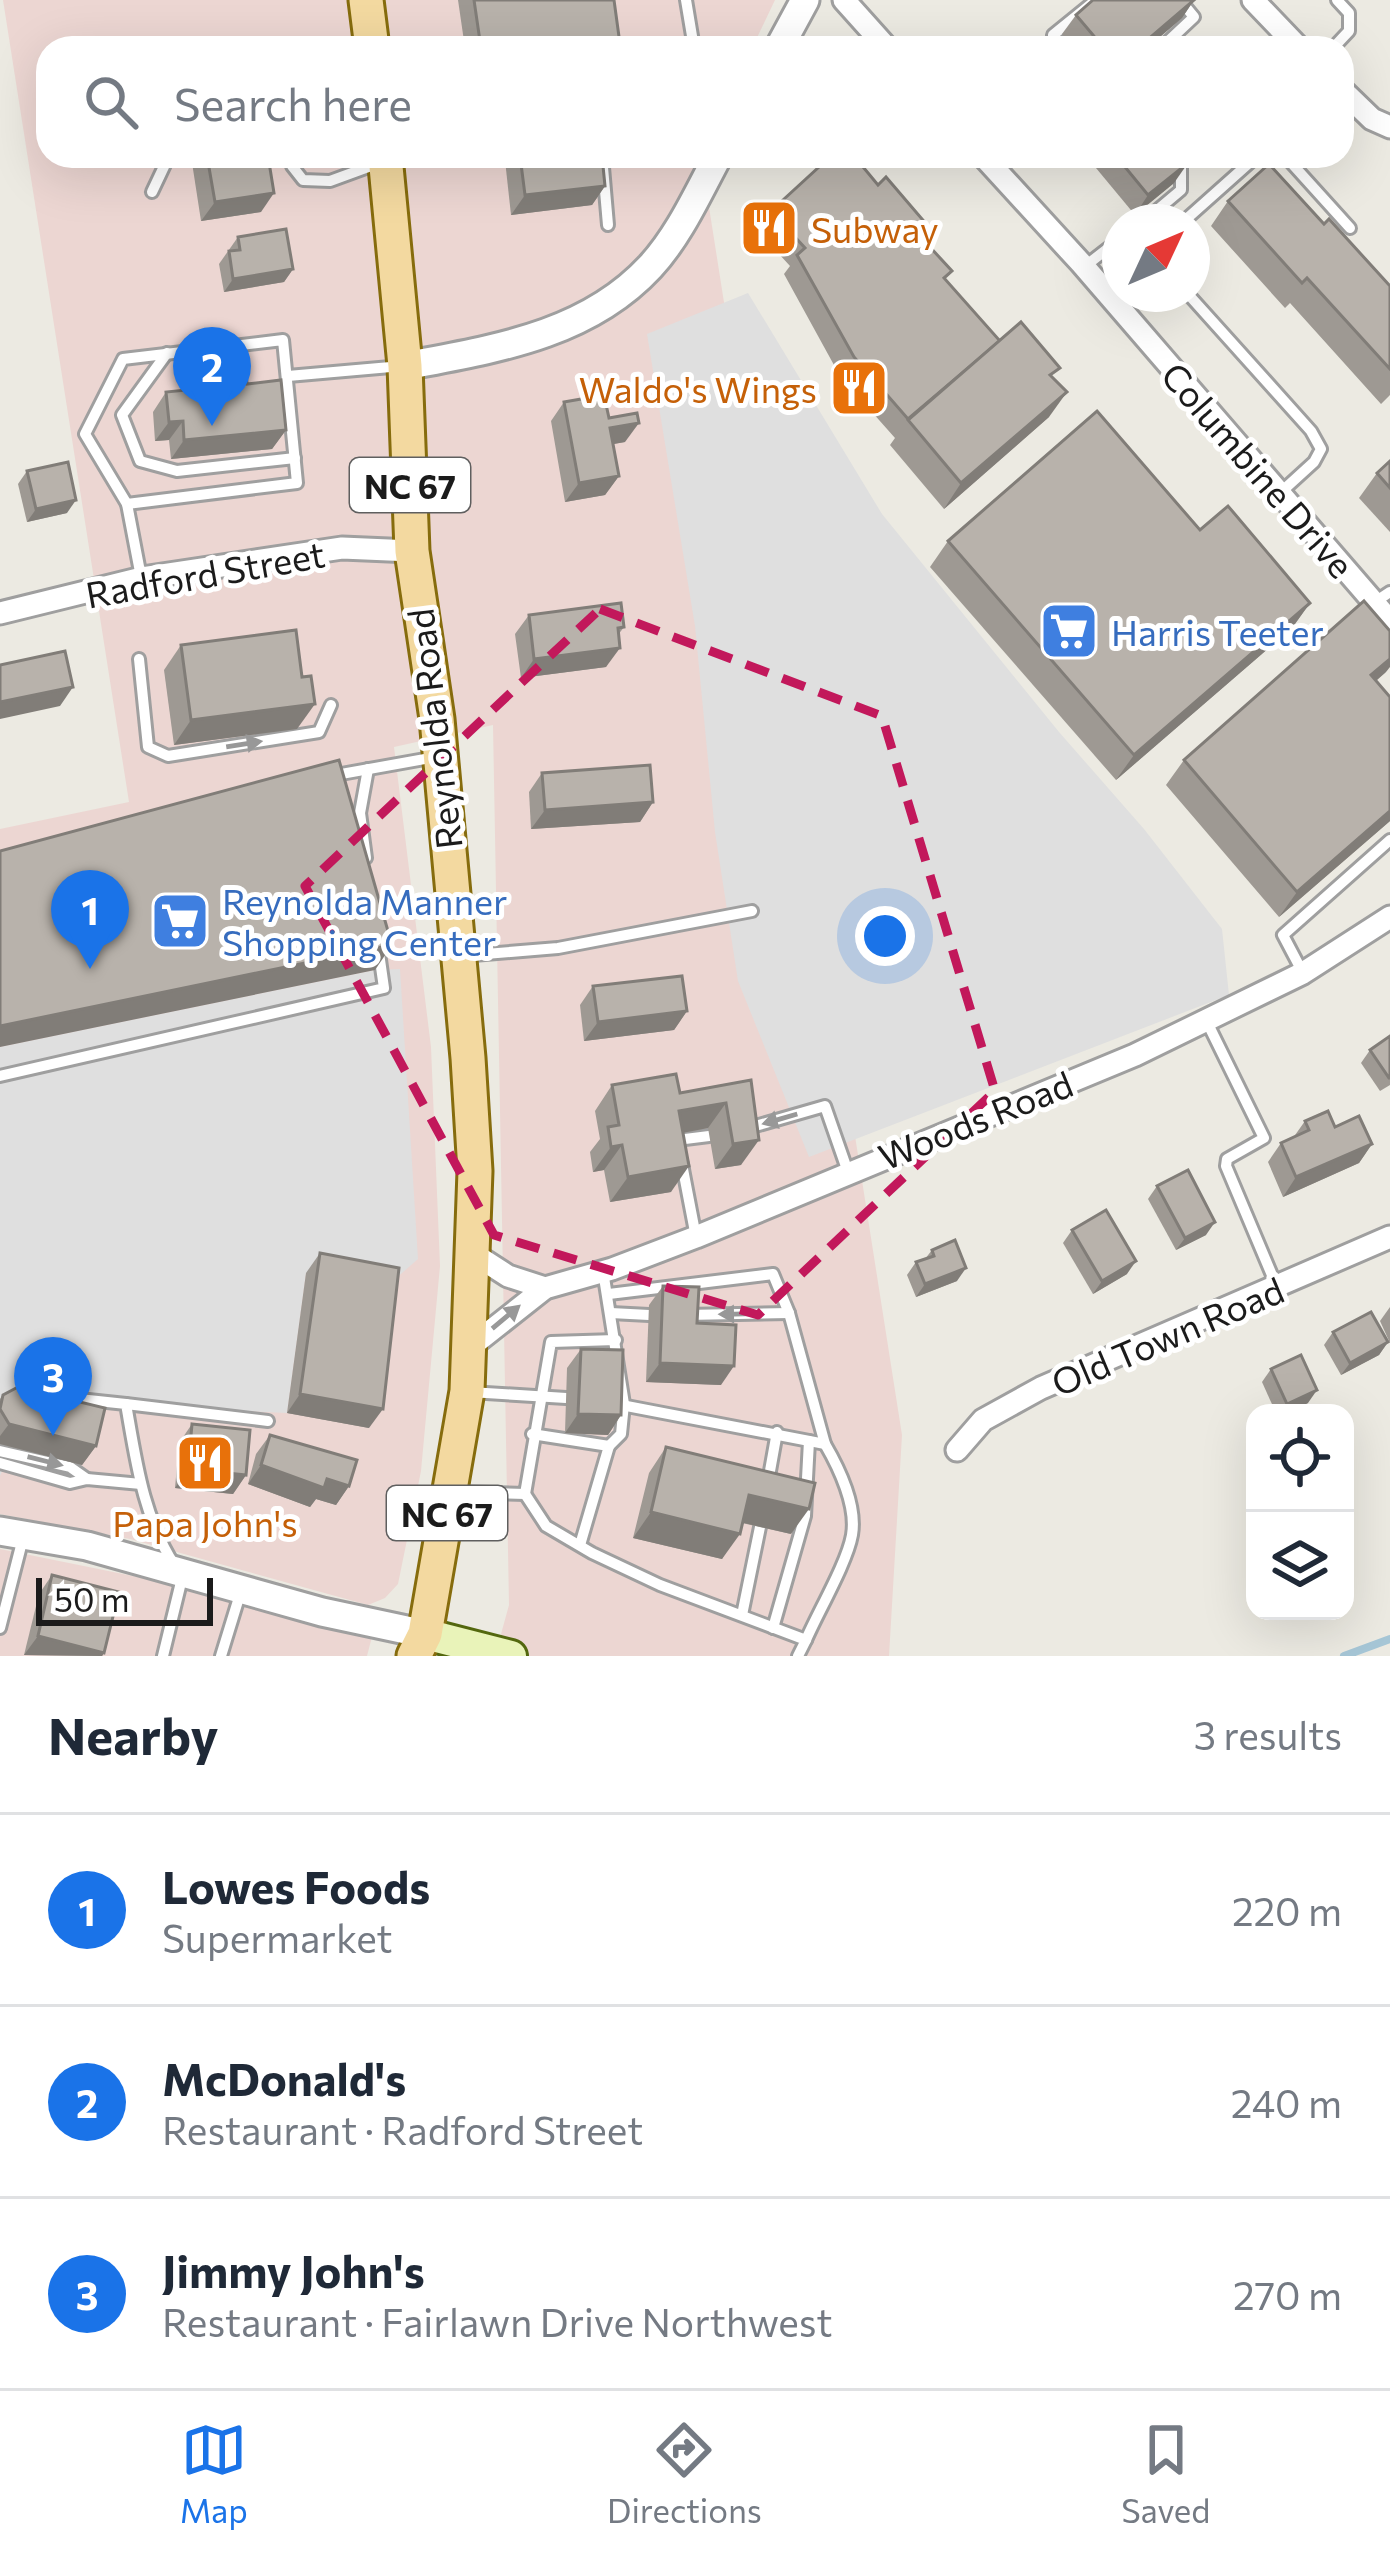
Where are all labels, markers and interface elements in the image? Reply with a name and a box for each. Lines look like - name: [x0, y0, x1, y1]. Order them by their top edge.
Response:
- search box: [36, 36, 1354, 168]
- icon: search: [78, 69, 144, 135]
- text: Search here: [174, 75, 412, 130]
- restaurant icon: Subway: [738, 197, 800, 259]
- north arrow: [1102, 204, 1210, 312]
- place label: Subway: [811, 206, 939, 250]
- pin: 2: [173, 327, 251, 426]
- street label: Columbine Drive: [1154, 352, 1364, 586]
- restaurant icon: Waldo's Wings: [828, 357, 890, 419]
- place label: Waldo's Wings: [579, 366, 817, 410]
- road number: NC 67: [350, 458, 470, 512]
- street label: Radford Street: [82, 530, 328, 616]
- supermarket icon: Harris Teeter: [1038, 600, 1100, 662]
- street label: Reynolda Road: [396, 606, 470, 852]
- place label: Harris Teeter: [1111, 609, 1324, 653]
- one-way arrow: [225, 734, 263, 753]
- pin: 1: [51, 870, 129, 969]
- place label: Reynolda Manner Shopping Center: [222, 878, 507, 963]
- supermarket icon: Reynolda Manner Shopping Center: [149, 890, 211, 952]
- your location: [855, 906, 915, 966]
- street label: Woods Road: [872, 1060, 1078, 1178]
- one-way arrow: [761, 1111, 798, 1129]
- street label: Old Town Road: [1044, 1266, 1290, 1404]
- one-way arrow: [717, 1304, 755, 1324]
- one-way arrow: [491, 1305, 522, 1330]
- pin: 3: [14, 1337, 92, 1436]
- map controls: [1246, 1404, 1354, 1620]
- button: locate: [1246, 1404, 1354, 1512]
- restaurant icon: Papa John's: [174, 1432, 236, 1494]
- one-way arrow: [27, 1452, 64, 1471]
- road number: NC 67: [387, 1486, 507, 1540]
- place label: Papa John's: [112, 1500, 298, 1544]
- button: layers: [1246, 1512, 1354, 1620]
- scale bar: [36, 1572, 213, 1625]
- text: 50 m: [54, 1578, 130, 1619]
- text: Nearby: [48, 1703, 218, 1766]
- text: 3 results: [1194, 1710, 1342, 1758]
- text: Lowes Foods: [162, 1858, 430, 1913]
- text: 1: [78, 1886, 96, 1934]
- text: 220 m: [1232, 1886, 1342, 1934]
- text: Supermarket: [162, 1913, 392, 1961]
- text: McDonald's: [162, 2050, 406, 2105]
- text: 2: [76, 2078, 98, 2126]
- text: 240 m: [1231, 2078, 1342, 2126]
- text: Restaurant · Radford Street: [162, 2105, 643, 2153]
- text: Jimmy John's: [162, 2242, 425, 2297]
- text: 3: [76, 2270, 98, 2318]
- text: 270 m: [1233, 2270, 1342, 2318]
- text: Restaurant · Fairlawn Drive Northwest: [162, 2297, 832, 2345]
- tab: Map: [180, 2417, 248, 2530]
- tab: Directions: [607, 2417, 762, 2530]
- tab: Saved: [1121, 2417, 1210, 2530]

